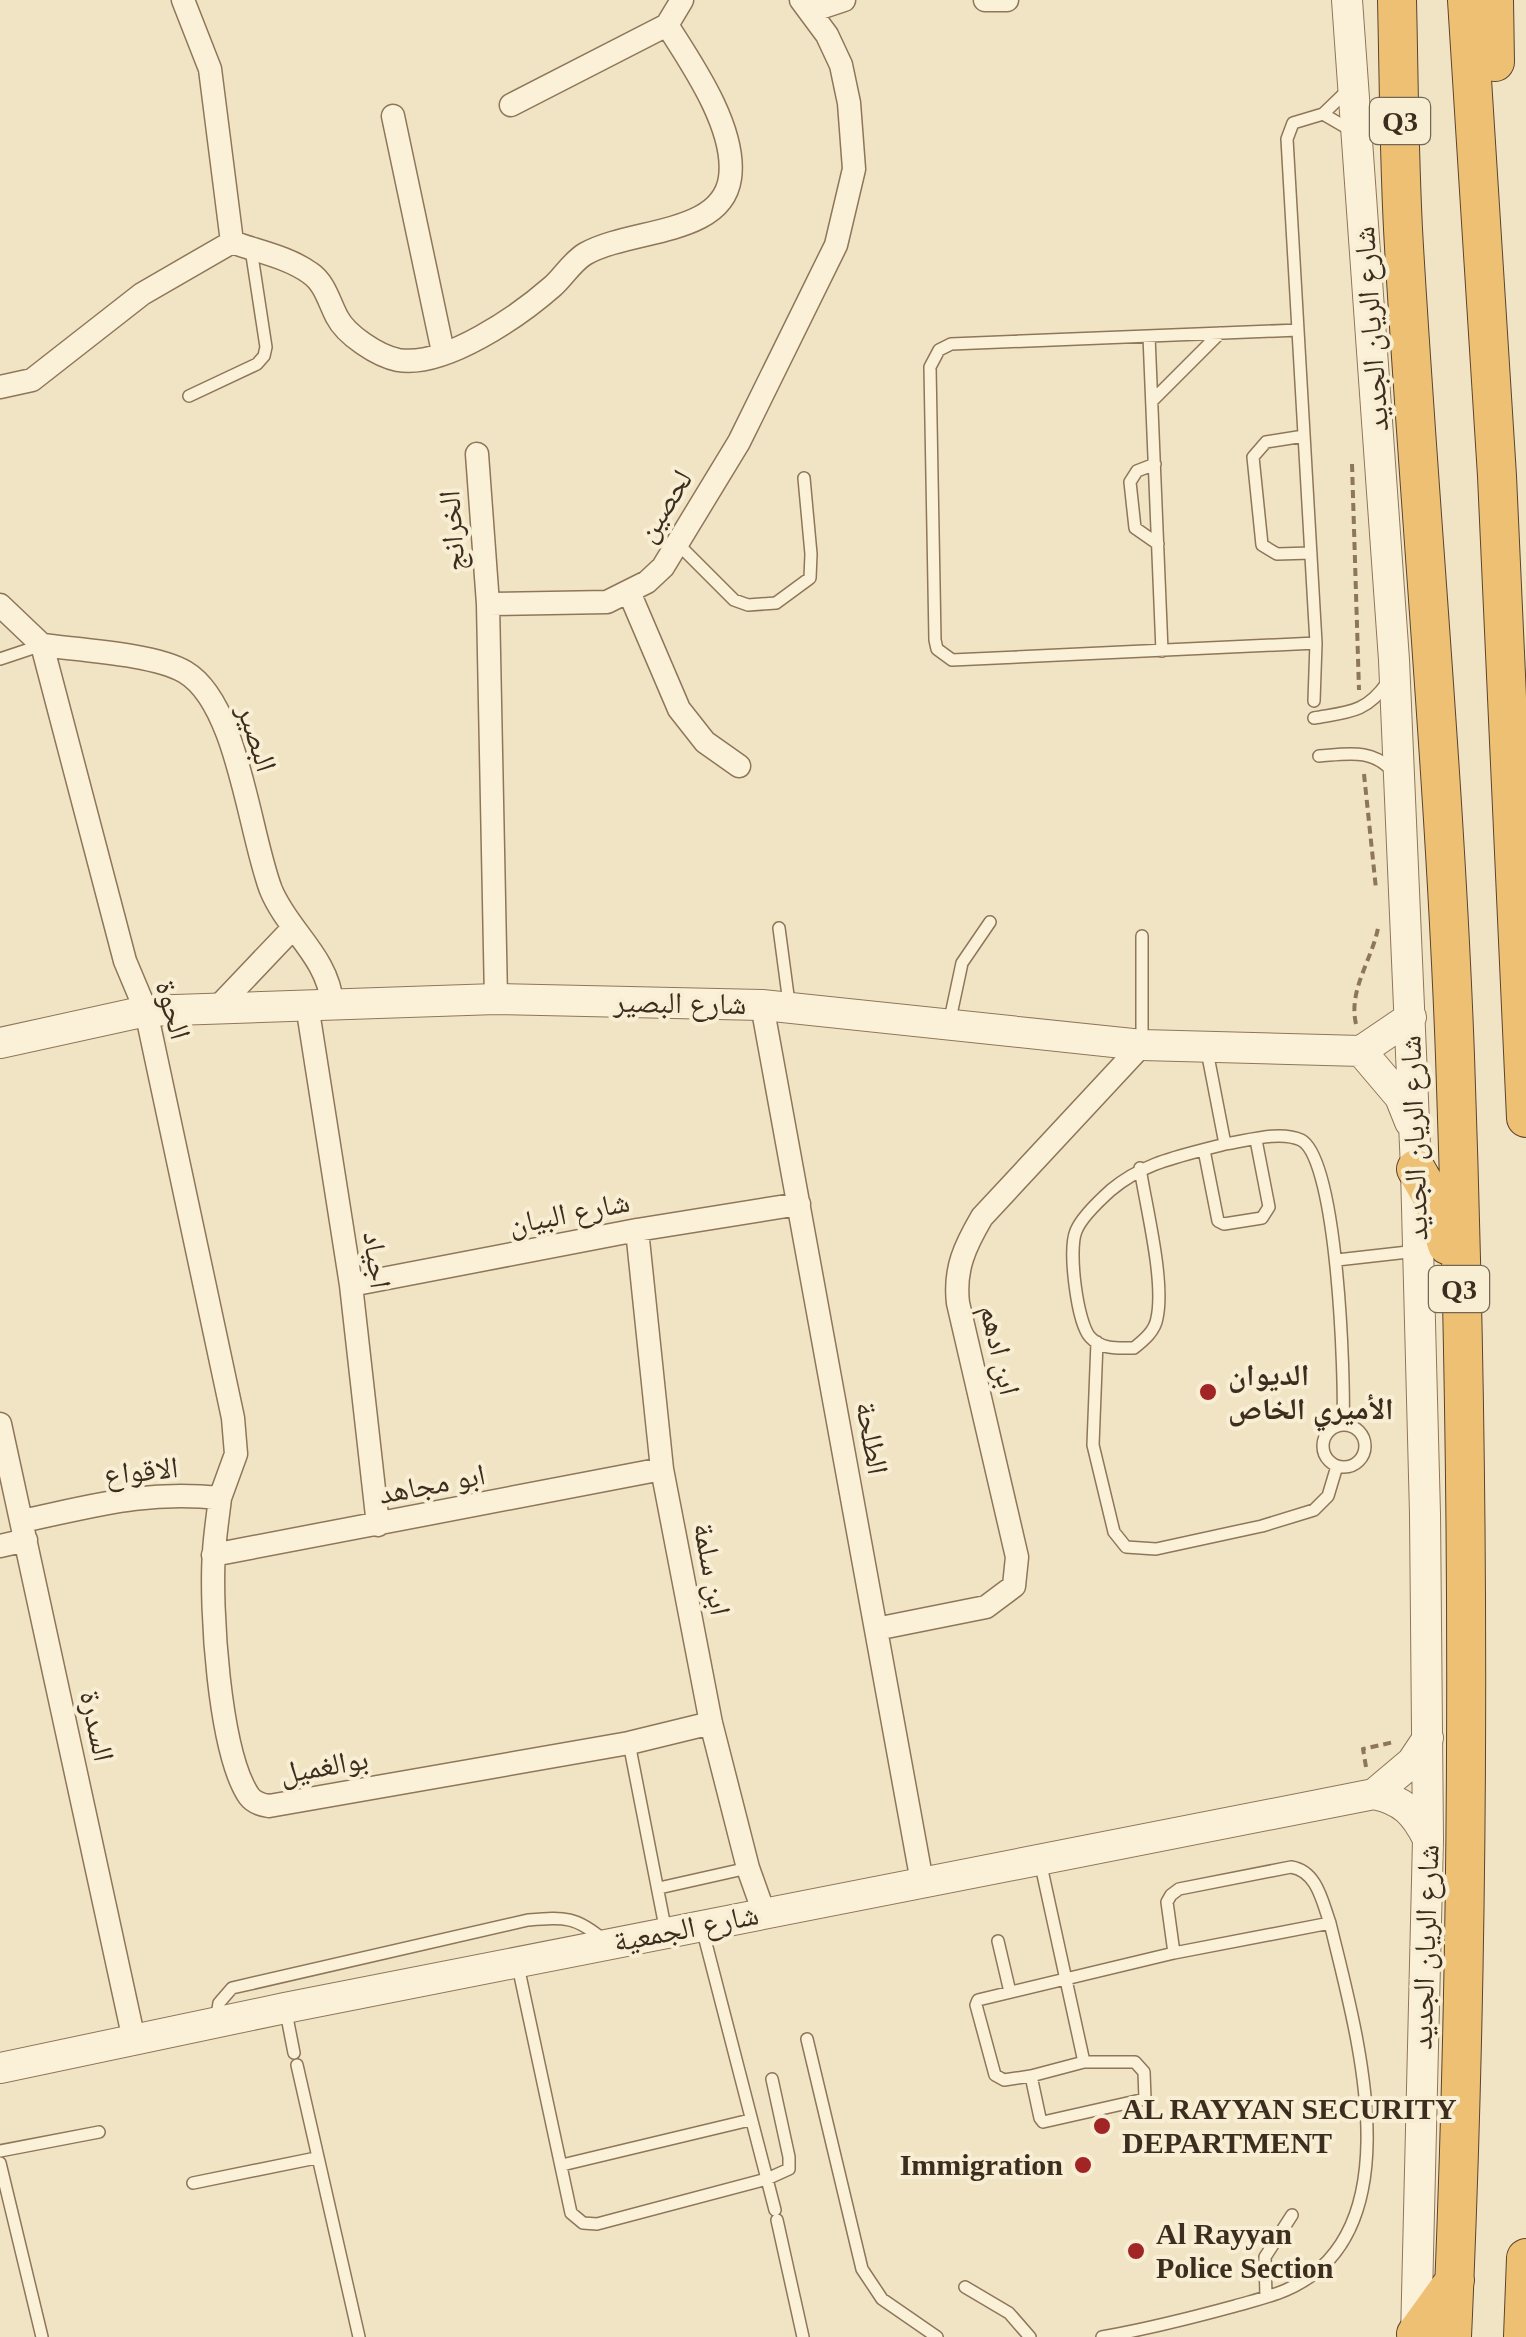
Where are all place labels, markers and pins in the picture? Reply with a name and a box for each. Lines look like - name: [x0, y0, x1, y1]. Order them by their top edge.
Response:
- place label: الديوان الأميري الخاص: [1228, 1358, 1394, 1432]
- marker: الديوان الأميري الخاص: [1197, 1381, 1219, 1403]
- place label: AL RAYYAN SECURITY DEPARTMENT: [1122, 2092, 1457, 2159]
- marker: AL RAYYAN SECURITY DEPARTMENT: [1091, 2115, 1113, 2137]
- place label: Immigration: [900, 2148, 1063, 2181]
- marker: Immigration: [1072, 2154, 1094, 2176]
- place label: Al Rayyan Police Section: [1156, 2217, 1334, 2284]
- marker: Al Rayyan Police Section: [1125, 2240, 1147, 2262]

